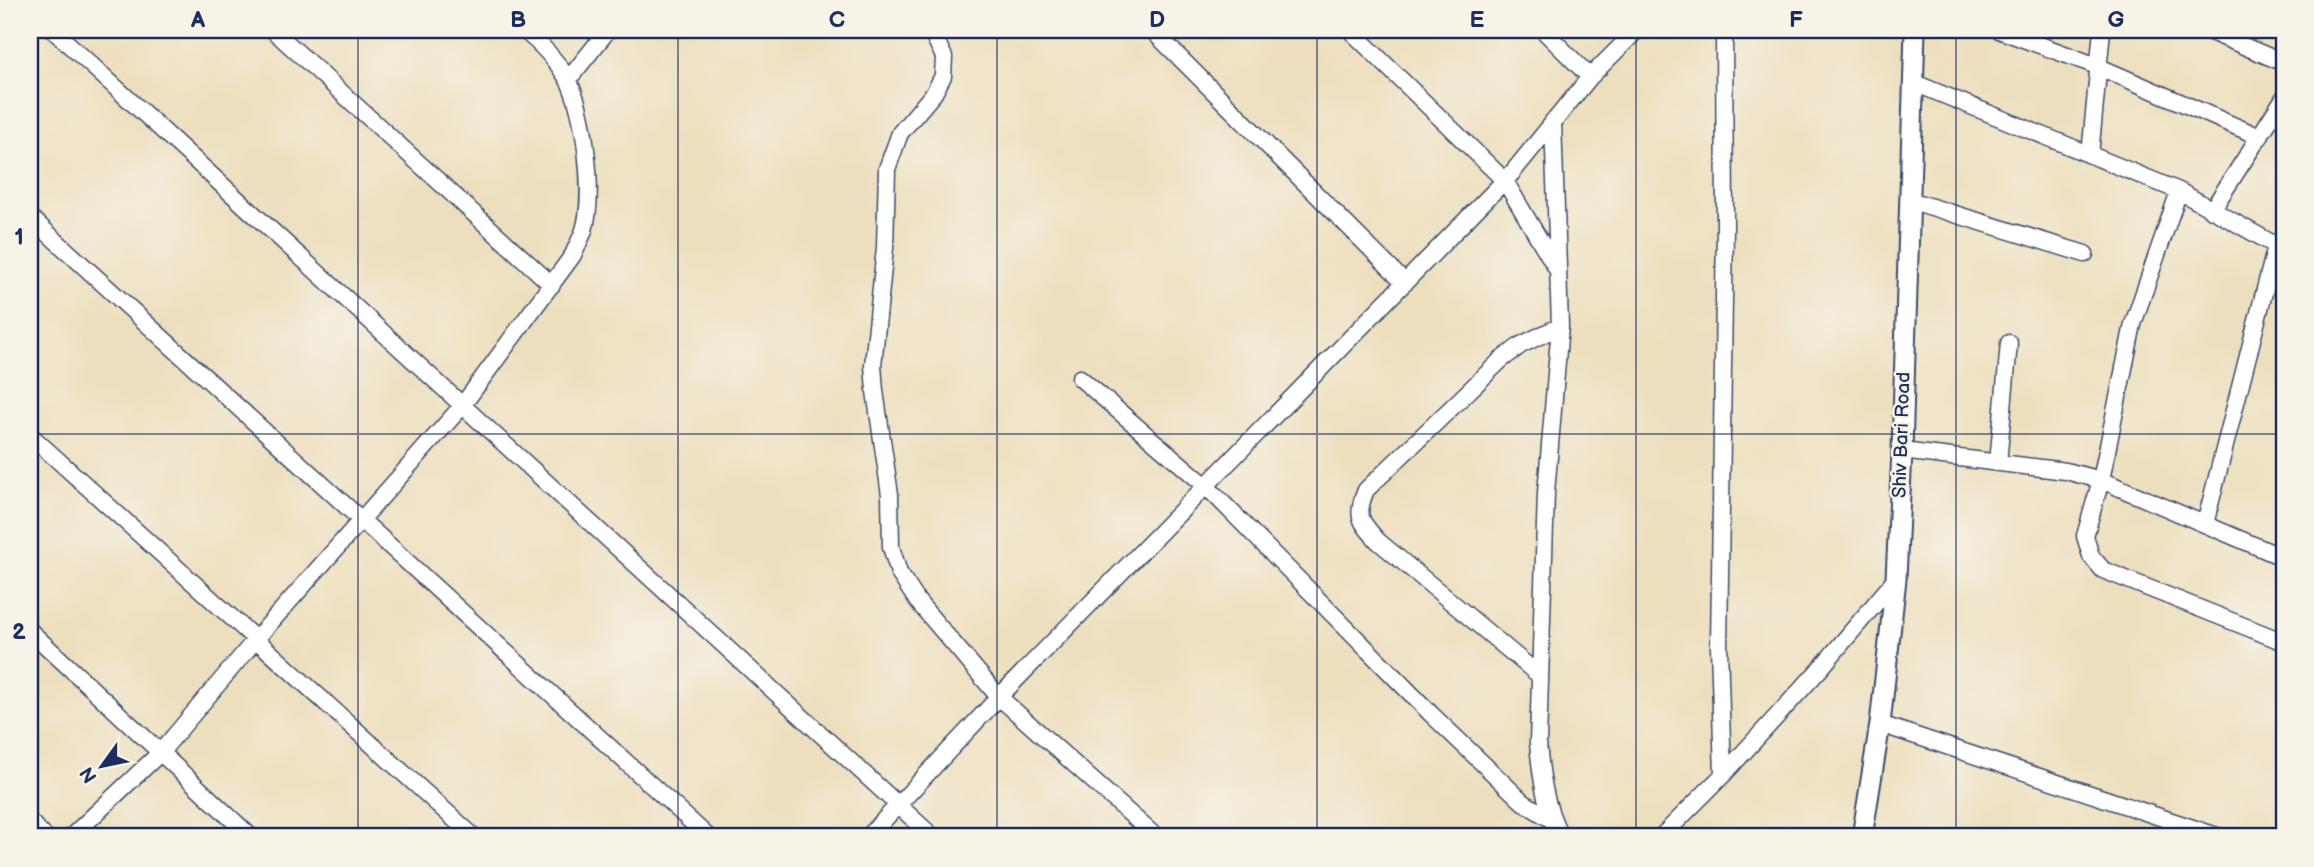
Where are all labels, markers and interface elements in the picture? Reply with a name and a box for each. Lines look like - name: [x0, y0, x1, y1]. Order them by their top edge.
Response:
- text: A: [190, 6, 206, 34]
- text: B: [510, 6, 526, 34]
- text: C: [829, 6, 845, 34]
- text: D: [1149, 6, 1165, 34]
- text: E: [1470, 6, 1485, 34]
- text: F: [1789, 6, 1803, 34]
- text: G: [2108, 6, 2125, 34]
- text: 1: [14, 223, 24, 251]
- street label: Shiv Bari Road: [1888, 372, 1916, 498]
- text: 2: [12, 618, 26, 646]
- north arrow: [66, 730, 136, 800]
- text: N: [75, 762, 103, 787]

